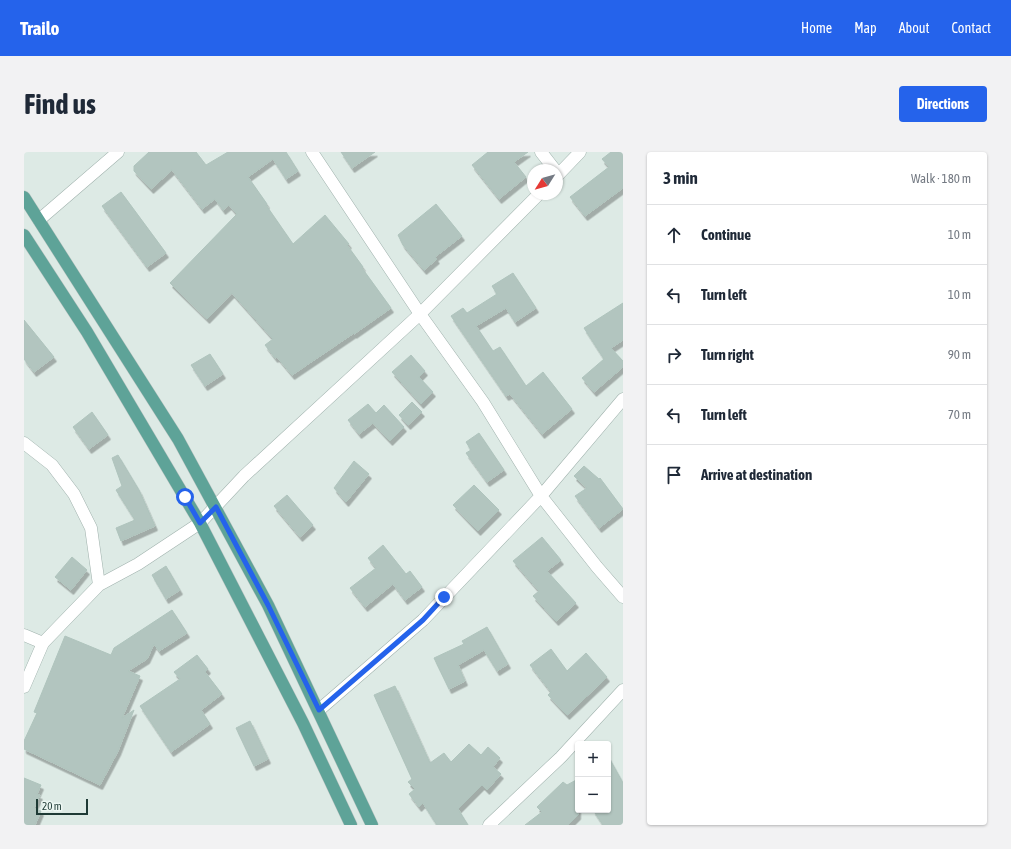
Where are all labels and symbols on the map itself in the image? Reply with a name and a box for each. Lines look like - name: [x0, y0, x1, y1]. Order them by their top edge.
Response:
- north arrow: [527, 164, 563, 200]
- route start: [176, 488, 194, 506]
- route end: [435, 588, 453, 606]
- scale bar: [36, 797, 88, 816]

